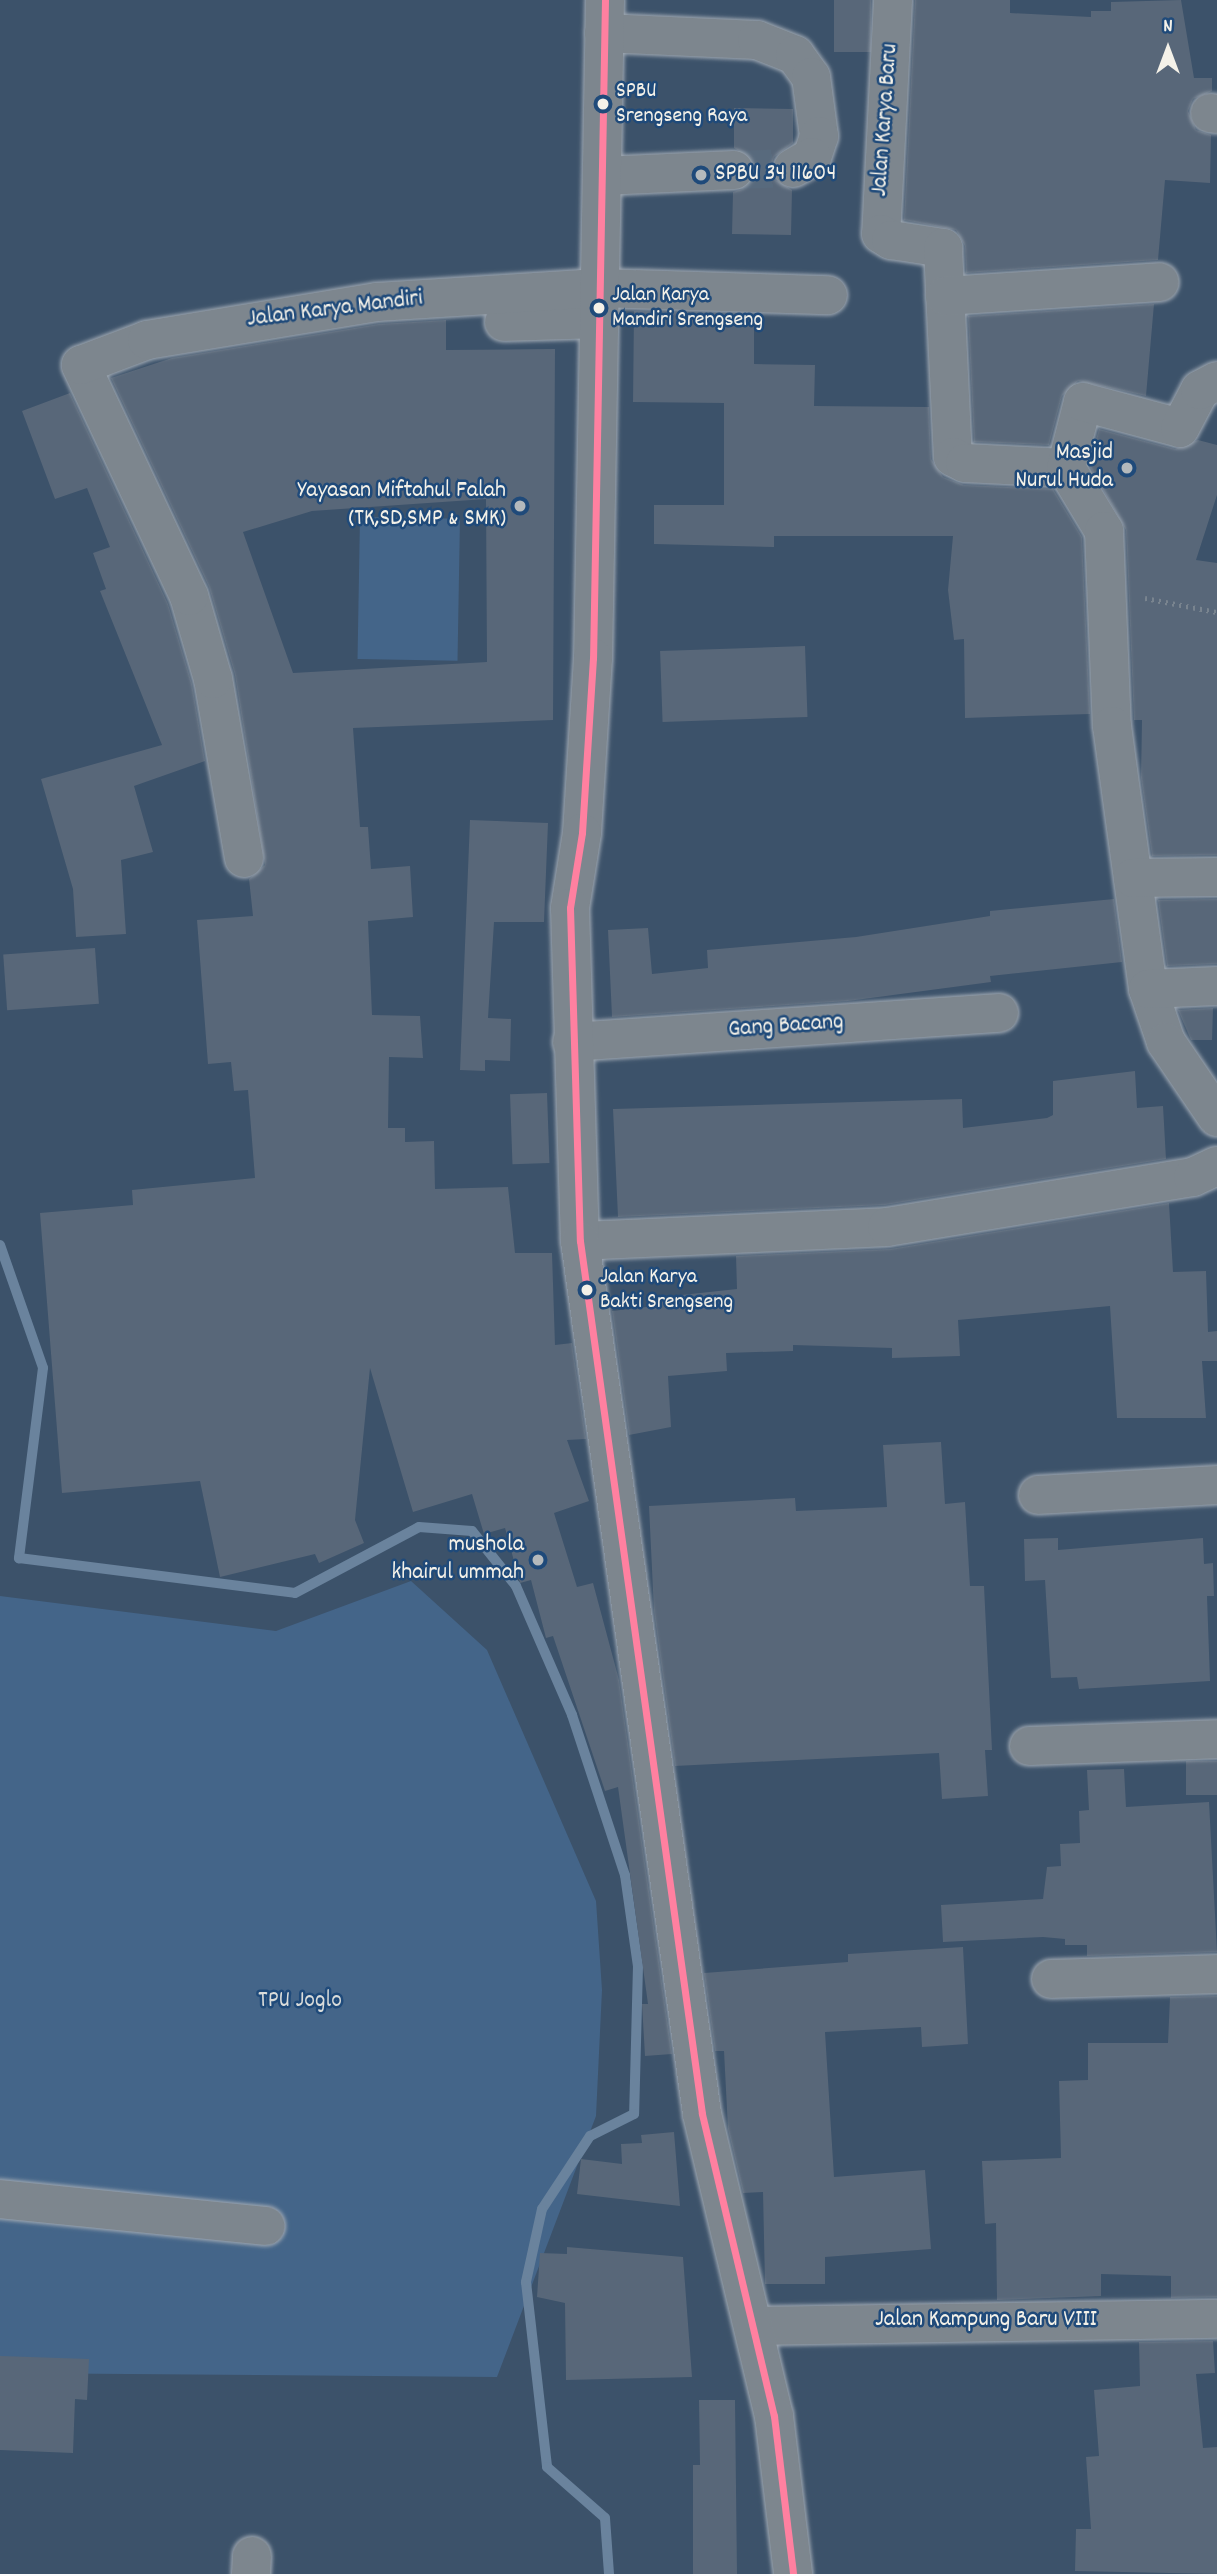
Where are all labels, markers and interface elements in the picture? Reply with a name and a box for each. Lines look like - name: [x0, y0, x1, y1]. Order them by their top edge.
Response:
- north arrow: [1133, 14, 1203, 84]
- text: N: [1163, 14, 1173, 41]
- street label: Jalan Karya Baru: [866, 43, 906, 197]
- place label: SPBU Srengseng Raya: [616, 78, 747, 130]
- marker: SPBU Srengseng Raya: [596, 97, 610, 111]
- place label: SPBU 34 11604: [715, 161, 836, 189]
- marker: SPBU 34 11604: [693, 167, 709, 183]
- place label: Jalan Karya Mandiri Srengseng: [612, 282, 763, 334]
- street label: Jalan Karya Mandiri: [246, 285, 424, 335]
- marker: Jalan Karya Mandiri Srengseng: [592, 301, 606, 315]
- place label: Masjid Nurul Huda: [1015, 440, 1113, 496]
- marker: Masjid Nurul Huda: [1119, 460, 1135, 476]
- place label: Yayasan Miftahul Falah (TK,SD,SMP & SMK): [298, 478, 506, 534]
- marker: Yayasan Miftahul Falah (TK,SD,SMP & SMK): [512, 498, 528, 514]
- street label: Gang Bacang: [727, 1009, 845, 1045]
- place label: Jalan Karya Bakti Srengseng: [600, 1264, 733, 1316]
- marker: Jalan Karya Bakti Srengseng: [580, 1283, 594, 1297]
- place label: mushola khairul ummah: [391, 1532, 524, 1588]
- marker: mushola khairul ummah: [530, 1552, 546, 1568]
- park label: TPU Joglo: [258, 1988, 342, 2016]
- street label: Jalan Kampung Baru VIII: [875, 2307, 1097, 2335]

